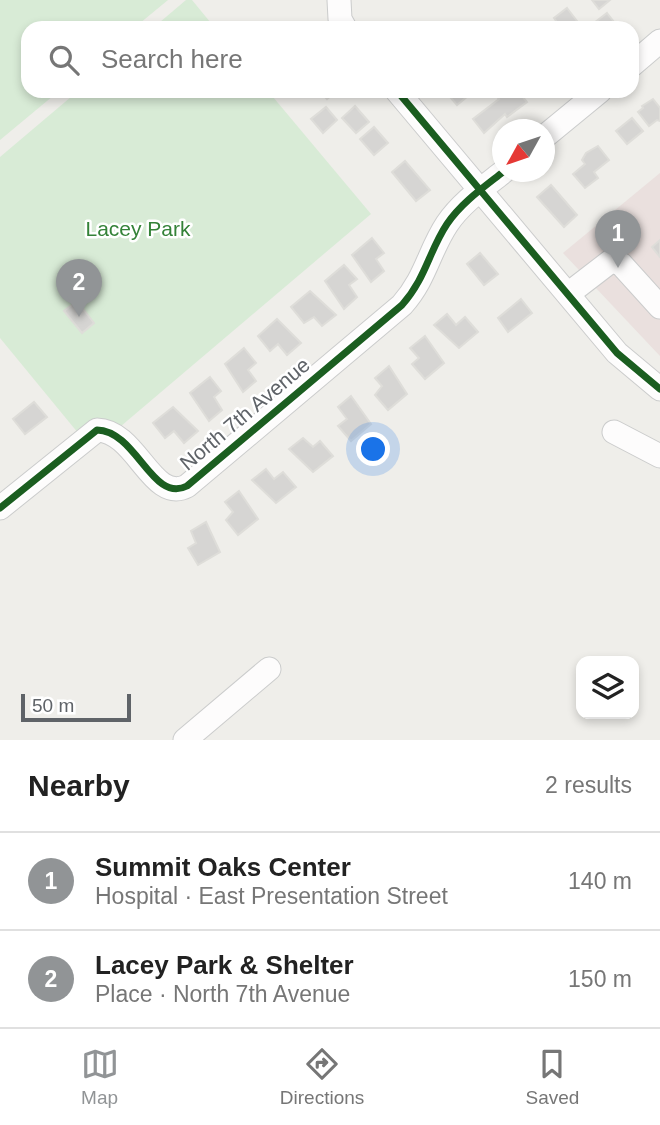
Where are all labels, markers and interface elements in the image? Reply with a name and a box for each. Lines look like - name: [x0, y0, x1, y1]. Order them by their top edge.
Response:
- search box: [21, 21, 639, 98]
- icon: search: [45, 41, 83, 79]
- text: Search here: [101, 44, 243, 74]
- north arrow: [492, 119, 555, 182]
- pin: 1: [595, 210, 641, 268]
- park label: Lacey Park: [85, 217, 191, 240]
- pin: 2: [56, 259, 102, 317]
- street label: North 7th Avenue: [175, 353, 314, 474]
- your location: [356, 432, 390, 466]
- map controls: [576, 656, 639, 719]
- button: layers: [576, 656, 639, 719]
- scale bar: [21, 691, 131, 723]
- text: 50 m: [32, 695, 74, 716]
- text: Nearby: [28, 769, 130, 802]
- text: 2 results: [545, 772, 632, 798]
- text: Summit Oaks Center: [95, 852, 351, 882]
- text: 1: [45, 868, 57, 894]
- text: 140 m: [568, 868, 632, 894]
- text: Hospital · East Presentation Street: [95, 883, 448, 909]
- text: Lacey Park & Shelter: [95, 950, 354, 980]
- text: 2: [45, 966, 57, 992]
- text: 150 m: [568, 966, 632, 992]
- text: Place · North 7th Avenue: [95, 981, 350, 1007]
- tab: Map: [81, 1045, 119, 1109]
- tab: Directions: [280, 1045, 364, 1109]
- tab: Saved: [525, 1045, 579, 1109]

